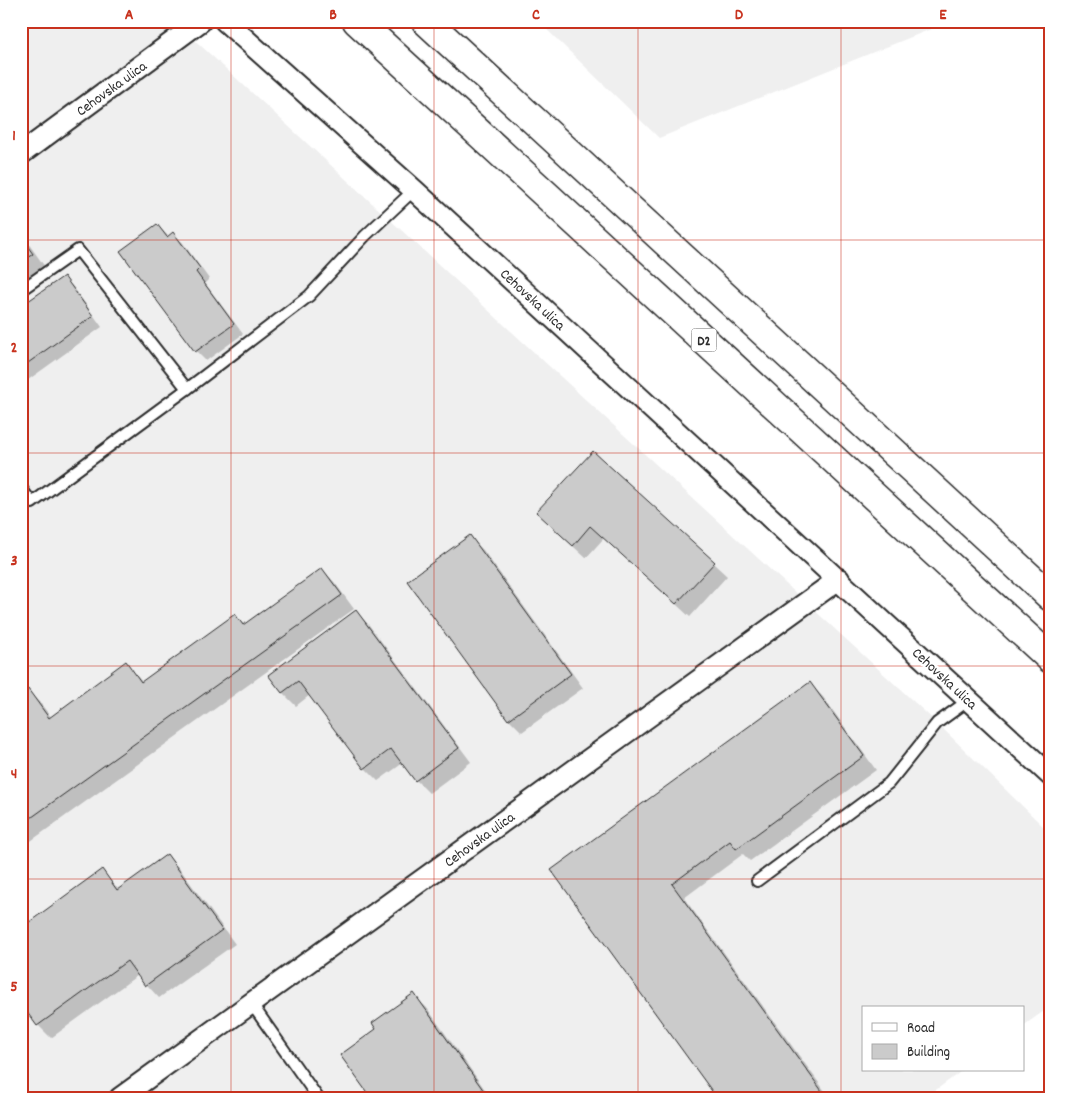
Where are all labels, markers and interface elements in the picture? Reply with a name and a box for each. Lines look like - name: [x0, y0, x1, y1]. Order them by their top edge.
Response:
- text: A: [125, 4, 134, 27]
- text: B: [329, 4, 337, 27]
- text: C: [532, 4, 540, 27]
- text: D: [735, 4, 744, 27]
- text: E: [939, 4, 947, 27]
- street label: Cehovska ulica: [72, 56, 153, 123]
- text: 1: [12, 125, 16, 148]
- street label: Cehovska ulica: [494, 264, 570, 337]
- road number: D2: [692, 328, 716, 352]
- text: 2: [11, 337, 18, 360]
- text: 3: [10, 550, 18, 573]
- street label: Cehovska ulica: [906, 643, 982, 716]
- text: 4: [11, 763, 17, 786]
- street label: Cehovska ulica: [440, 807, 521, 874]
- text: 5: [10, 976, 18, 999]
- legend: [862, 1006, 1024, 1072]
- text: Road: [907, 1018, 935, 1040]
- text: Building: [907, 1042, 950, 1064]

